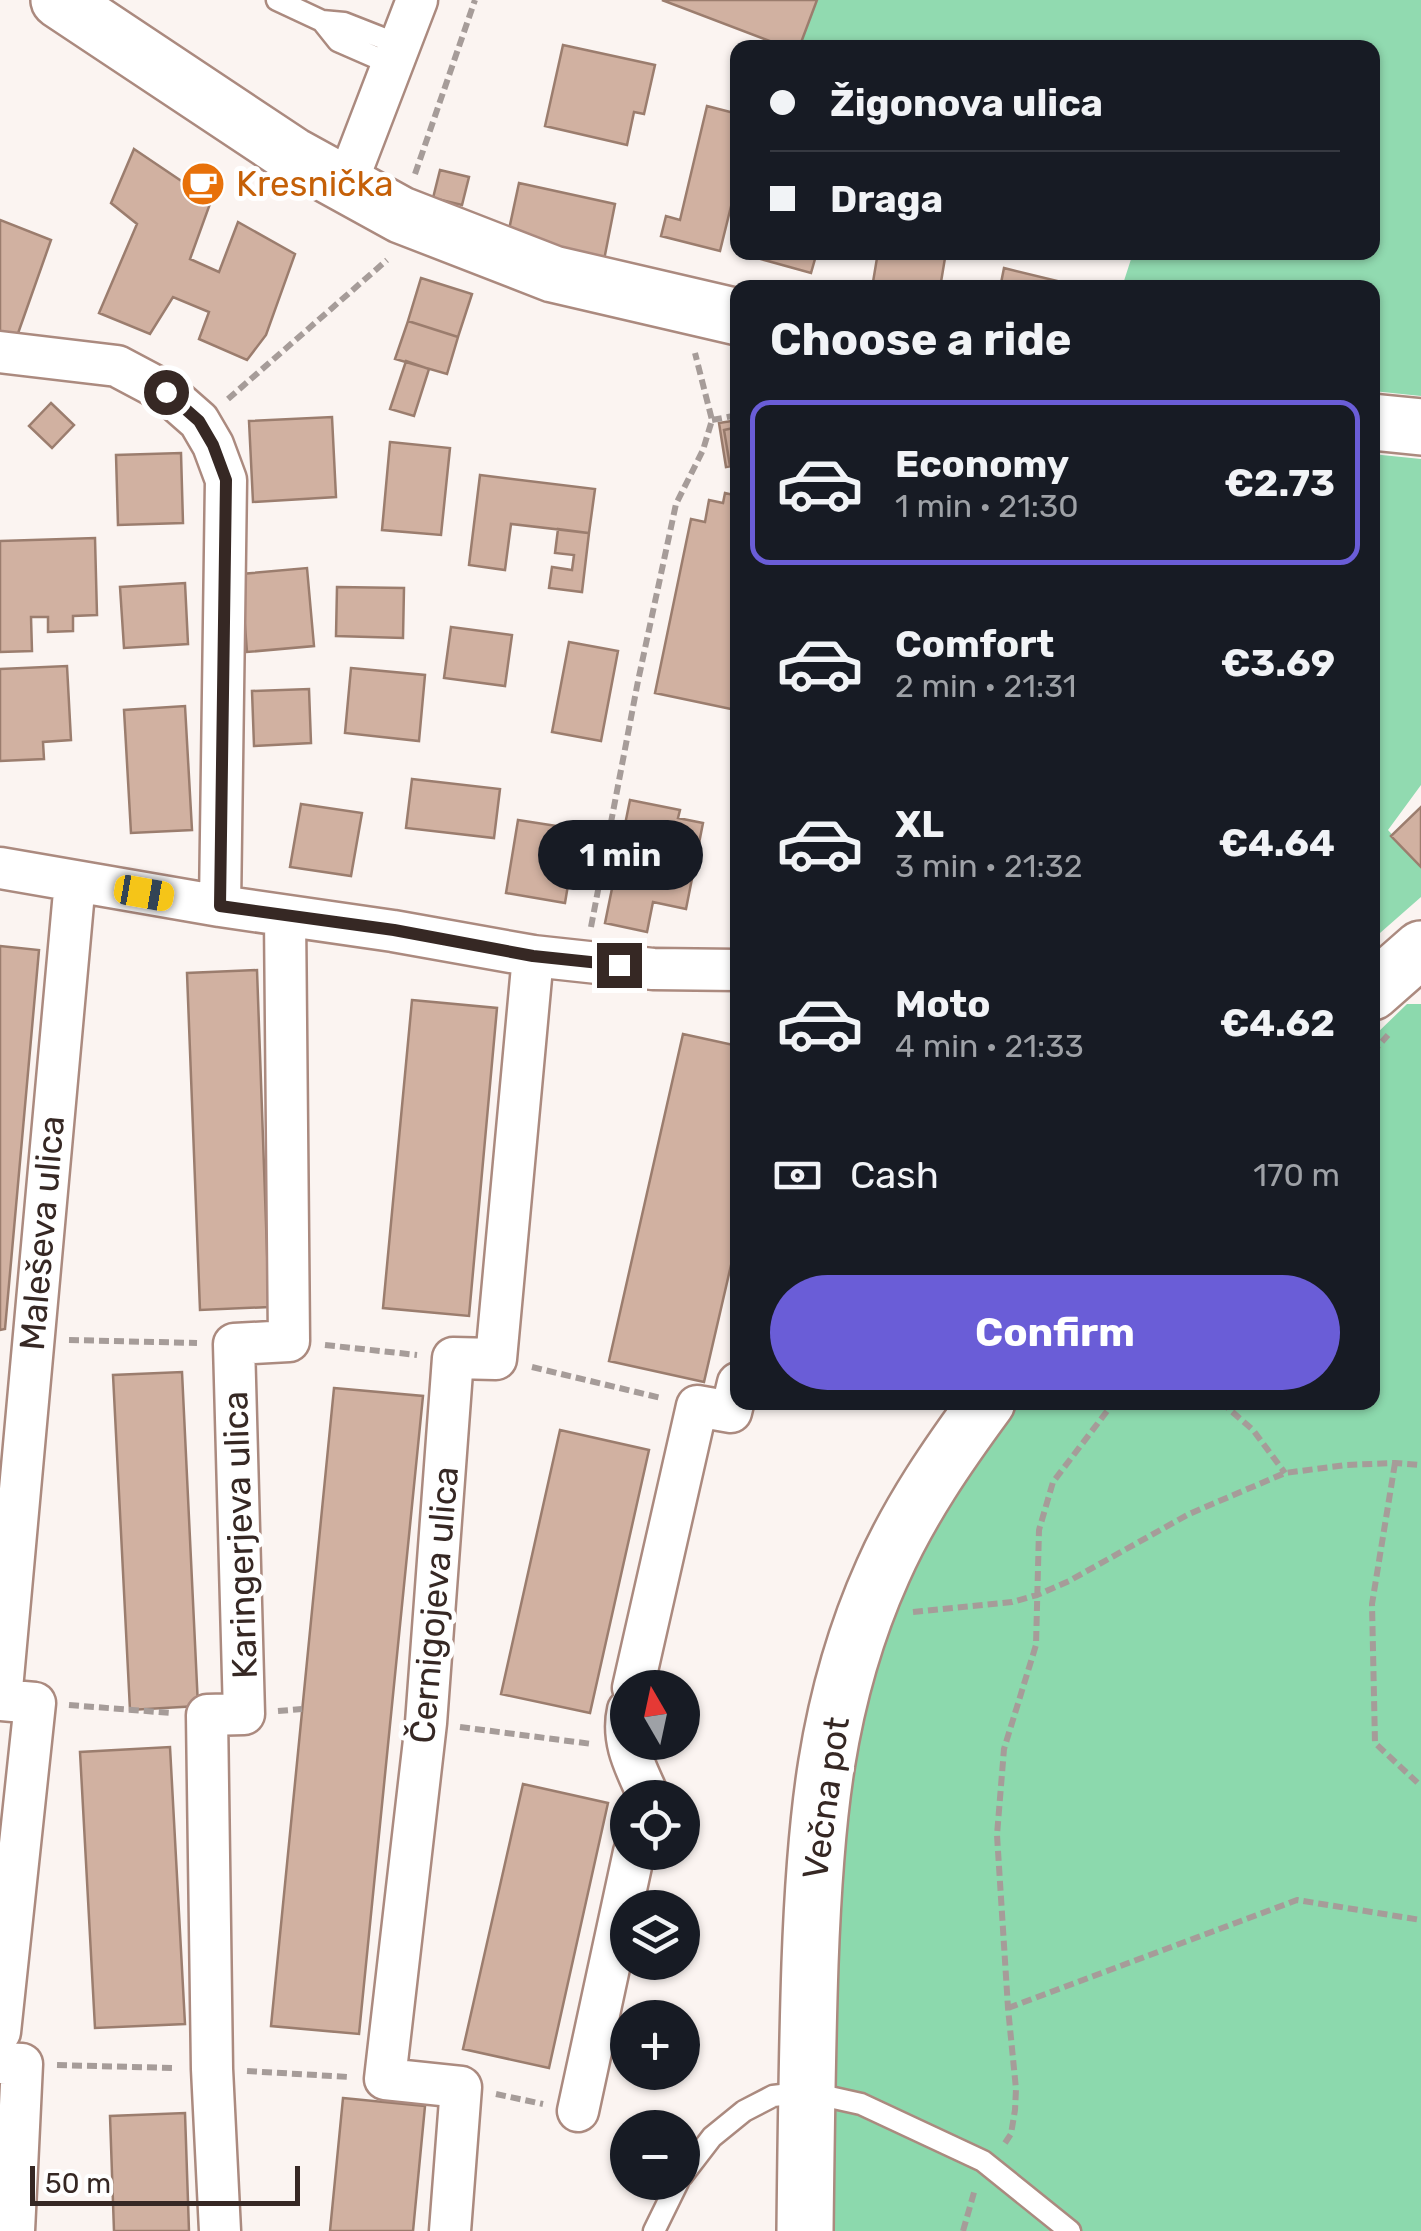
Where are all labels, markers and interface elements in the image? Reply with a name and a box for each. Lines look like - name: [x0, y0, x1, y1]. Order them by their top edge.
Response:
- text: Žigonova ulica: [830, 80, 1103, 126]
- cafe icon: Kresnička: [180, 161, 226, 207]
- place label: Kresnička: [236, 163, 393, 205]
- text: Draga: [830, 176, 943, 222]
- text: Choose a ride: [770, 313, 1072, 366]
- route start: [144, 370, 189, 415]
- icon: car: [775, 438, 865, 528]
- text: Economy: [895, 441, 1069, 487]
- text: €2.73: [1224, 460, 1335, 506]
- text: 1 min · 21:30: [895, 487, 1079, 525]
- icon: car: [775, 618, 865, 708]
- text: Comfort: [895, 621, 1054, 667]
- text: €3.69: [1220, 640, 1335, 686]
- text: 2 min · 21:31: [895, 667, 1076, 705]
- icon: car: [775, 798, 865, 888]
- text: XL: [895, 801, 944, 847]
- callout: 1 min: [536, 820, 702, 890]
- text: €4.64: [1218, 820, 1335, 866]
- text: 1 min: [580, 836, 661, 874]
- text: 3 min · 21:32: [895, 847, 1083, 885]
- car: [112, 873, 176, 913]
- route end: [597, 943, 642, 988]
- icon: car: [775, 978, 865, 1068]
- text: Moto: [895, 981, 991, 1027]
- text: €4.62: [1219, 1000, 1335, 1046]
- text: 4 min · 21:33: [895, 1027, 1084, 1065]
- street label: Maleševa ulica: [11, 1114, 73, 1352]
- icon: cash: [770, 1148, 825, 1203]
- text: Cash: [850, 1152, 939, 1198]
- text: 170 m: [1253, 1156, 1340, 1194]
- button: Confirm: [770, 1275, 1340, 1390]
- street label: Karingerjeva ulica: [214, 1390, 266, 1680]
- street label: Černigojeva ulica: [401, 1465, 467, 1745]
- north arrow: [610, 1670, 700, 1760]
- map controls: [610, 1670, 700, 2200]
- street label: Večna pot: [794, 1714, 858, 1882]
- button: locate: [610, 1780, 700, 1870]
- button: layers: [610, 1890, 700, 1980]
- button: +: [610, 2000, 700, 2090]
- button: −: [610, 2110, 700, 2200]
- scale bar: [30, 2161, 300, 2206]
- text: 50 m: [45, 2167, 111, 2200]

